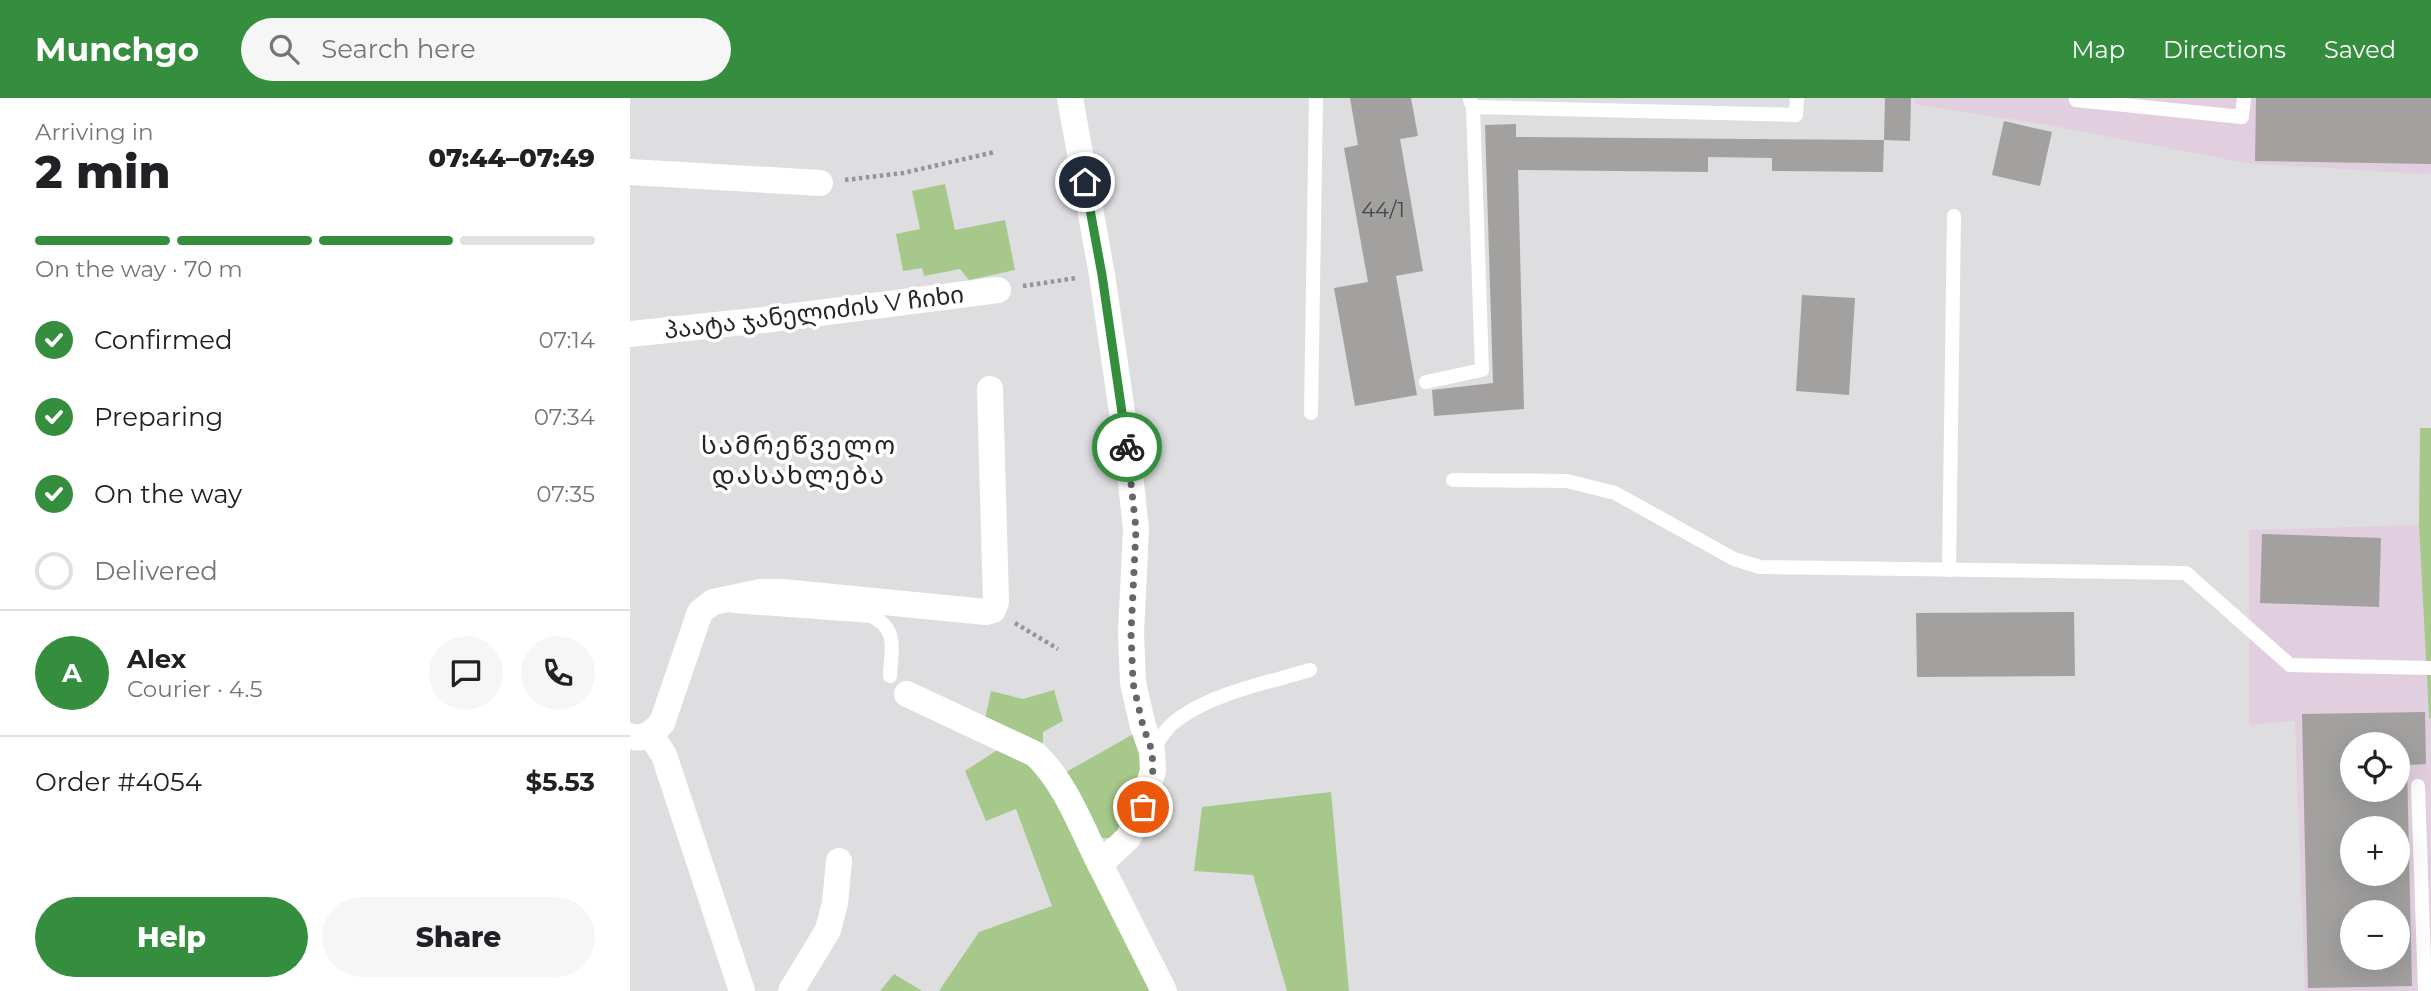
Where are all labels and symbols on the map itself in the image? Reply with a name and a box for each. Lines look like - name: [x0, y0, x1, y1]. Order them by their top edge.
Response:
- pin: [1055, 152, 1115, 212]
- house number: 44/1: [1361, 197, 1405, 222]
- street label: პაატა ჯანელიძის V ჩიხი: [663, 279, 965, 345]
- courier: [1092, 412, 1162, 482]
- district label: სამრეწველო დასახლება: [701, 429, 897, 491]
- pin: [1113, 777, 1173, 837]

